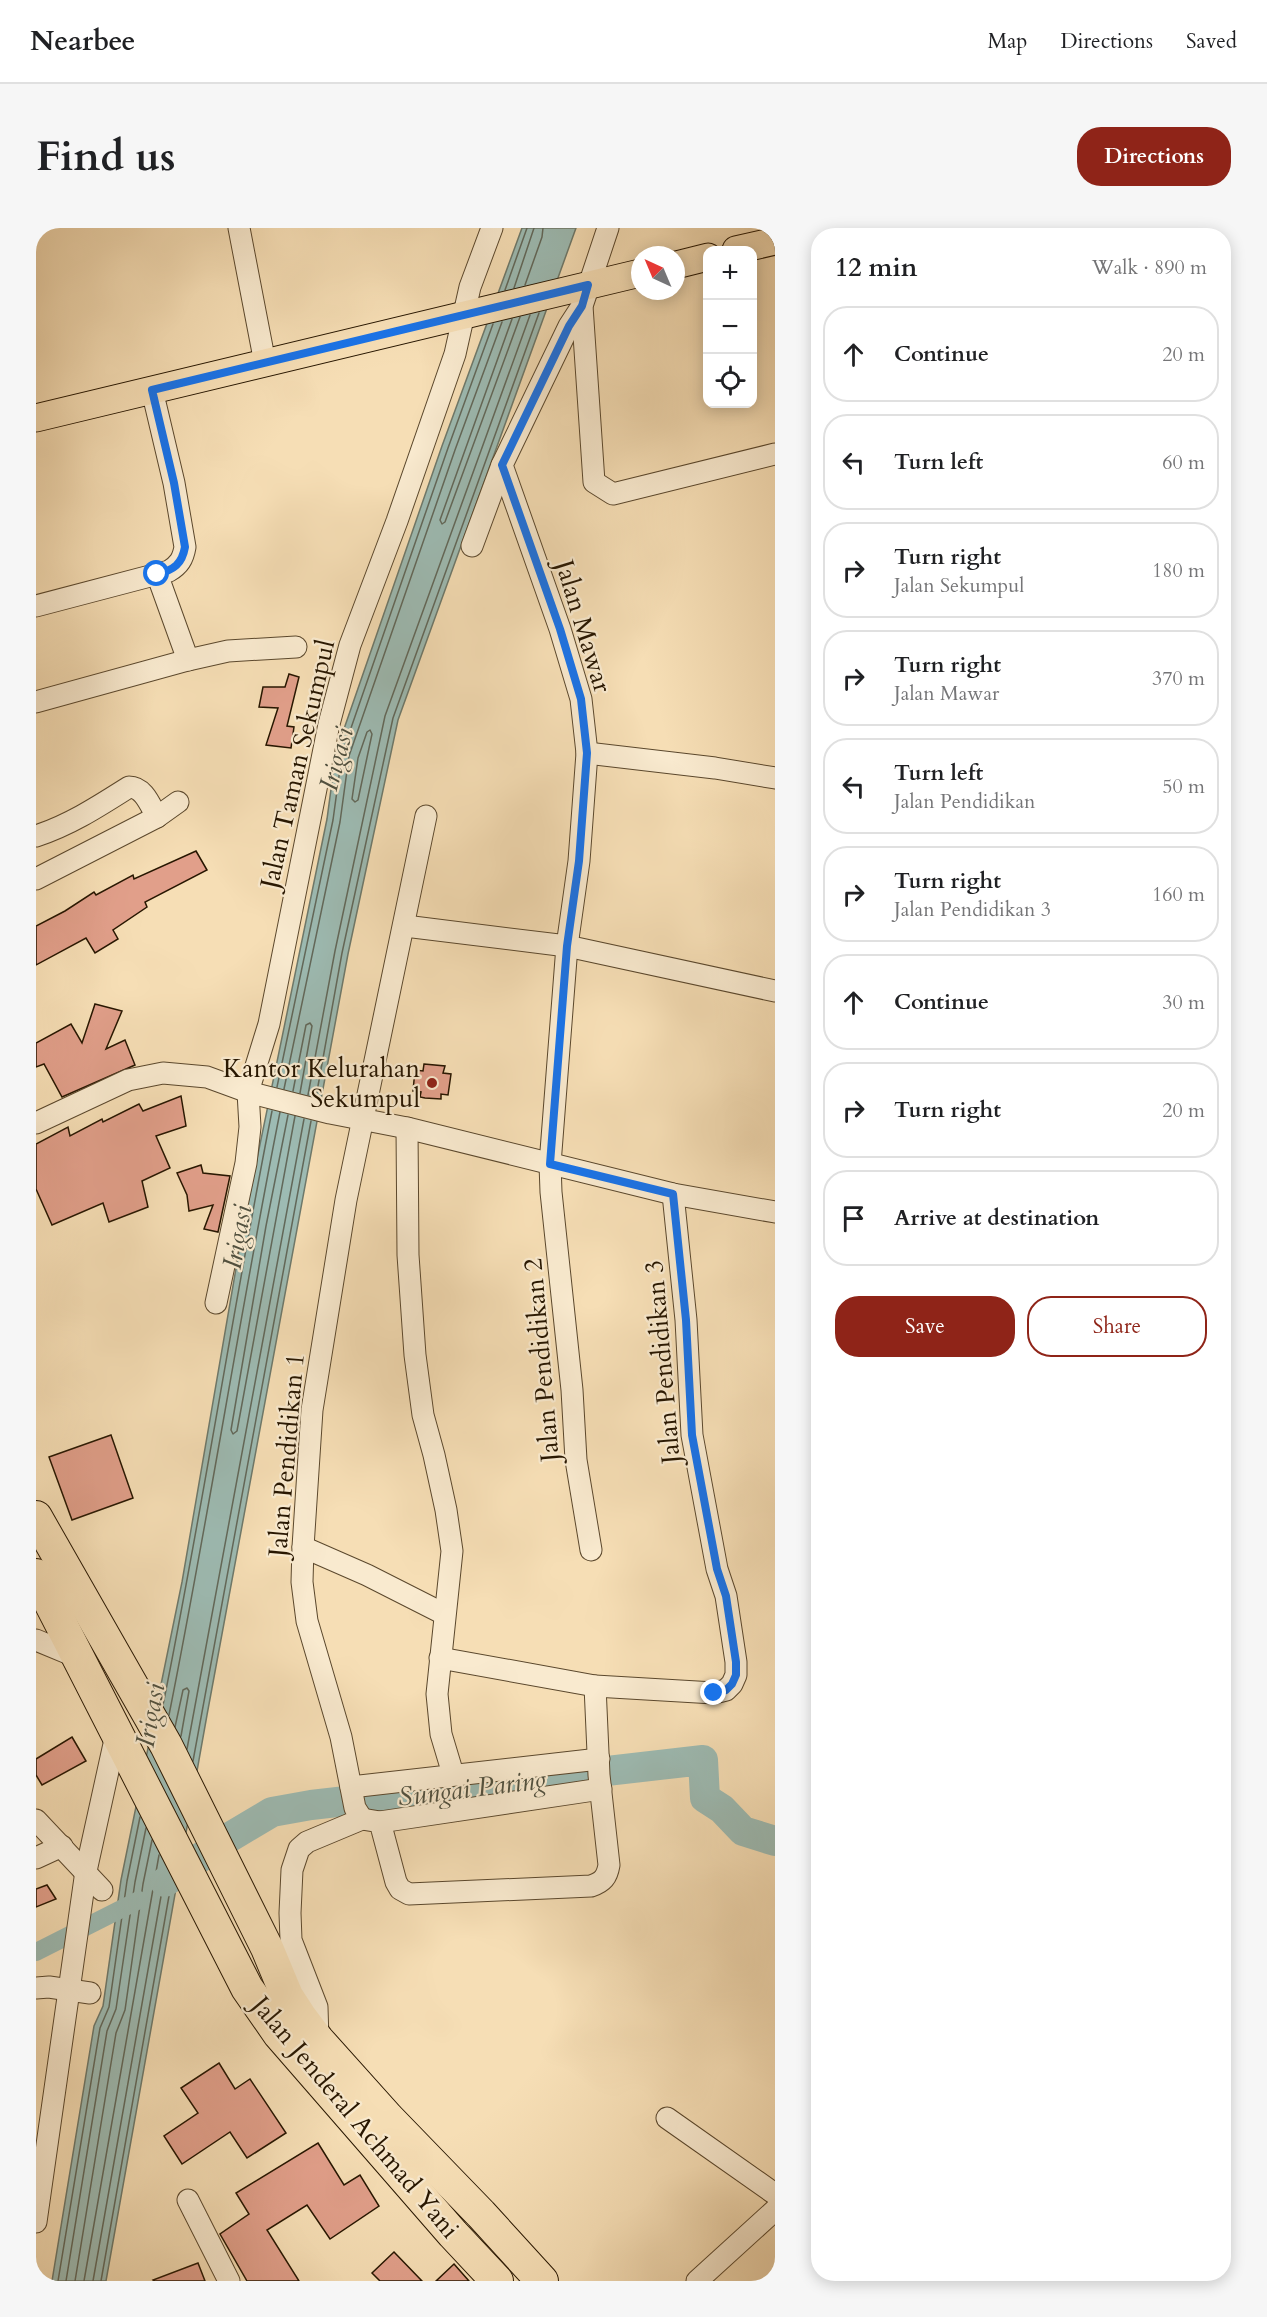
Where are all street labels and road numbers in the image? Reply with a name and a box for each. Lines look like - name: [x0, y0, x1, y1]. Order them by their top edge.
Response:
- street label: Jalan Mawar: [546, 552, 620, 697]
- street label: Jalan Taman Sekumpul: [251, 636, 343, 896]
- street label: Jalan Pendidikan 2: [515, 1257, 568, 1467]
- street label: Jalan Pendidikan 3: [636, 1259, 689, 1469]
- street label: Jalan Pendidikan 1: [260, 1352, 313, 1562]
- street label: Jalan Jenderal Achmad Yani: [241, 1986, 467, 2246]

